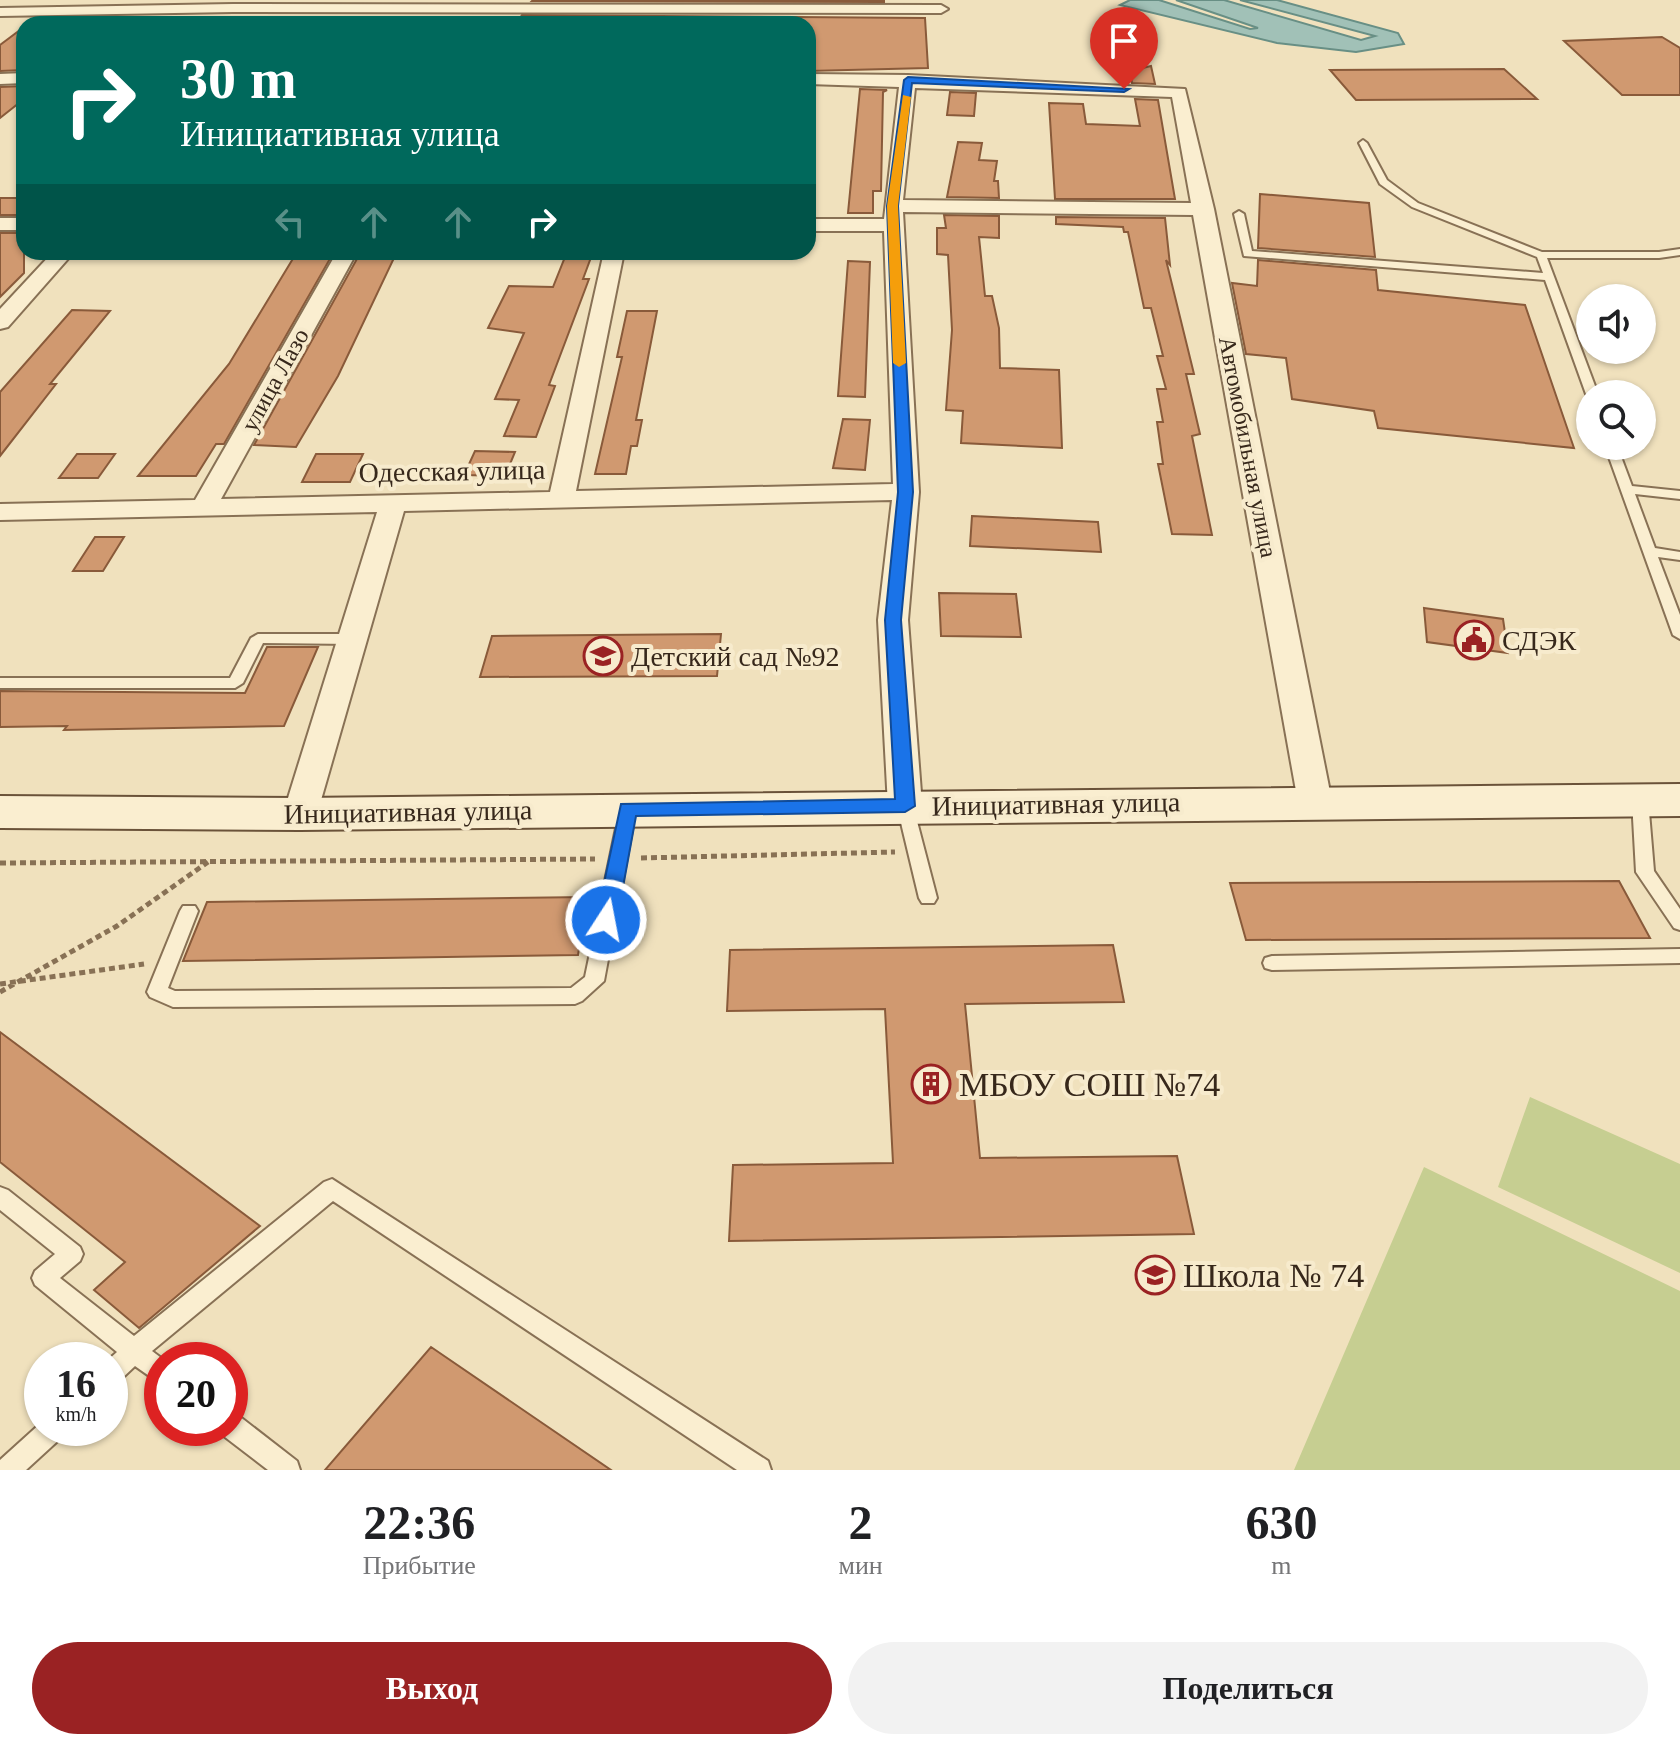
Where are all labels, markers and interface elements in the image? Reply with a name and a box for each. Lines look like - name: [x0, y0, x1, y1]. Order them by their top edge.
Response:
- pin: [1090, 7, 1158, 89]
- icon: arrive: [1102, 19, 1146, 63]
- icon: right: [48, 48, 152, 152]
- text: 30 m: [180, 48, 297, 110]
- text: Инициативная улица: [180, 114, 500, 154]
- icon: left: [268, 200, 312, 244]
- icon: ahead: [352, 200, 396, 244]
- icon: ahead: [436, 200, 480, 244]
- icon: right: [520, 200, 564, 244]
- map controls: [1576, 284, 1656, 460]
- button: sound: [1576, 284, 1656, 364]
- street label: улица Лазо: [236, 324, 314, 436]
- street label: Автомобильная улица: [1214, 334, 1282, 560]
- button: search: [1576, 380, 1656, 460]
- street label: Одесская улица: [358, 454, 546, 488]
- public building icon: СДЭК: [1453, 619, 1495, 661]
- place label: СДЭК: [1502, 625, 1577, 656]
- school or university icon: Детский сад №92: [582, 635, 624, 677]
- place label: Детский сад №92: [631, 641, 840, 672]
- street label: Инициативная улица: [931, 786, 1181, 822]
- street label: Инициативная улица: [283, 794, 533, 830]
- position arrow: [564, 878, 648, 962]
- building icon: МБОУ СОШ №74: [910, 1063, 952, 1105]
- place label: МБОУ СОШ №74: [959, 1066, 1220, 1103]
- school or university icon: Школа № 74: [1134, 1254, 1176, 1296]
- place label: Школа № 74: [1183, 1257, 1364, 1294]
- speed limit sign: 20: [144, 1342, 248, 1446]
- text: 16: [56, 1361, 96, 1406]
- text: km/h: [55, 1403, 97, 1425]
- text: 22:36: [363, 1496, 475, 1549]
- text: 2: [849, 1496, 873, 1549]
- text: 630: [1245, 1496, 1317, 1549]
- text: Прибытие: [363, 1551, 476, 1580]
- text: мин: [838, 1551, 883, 1580]
- text: m: [1271, 1551, 1291, 1580]
- button: Выход: [32, 1642, 832, 1734]
- button: Поделиться: [848, 1642, 1648, 1734]

